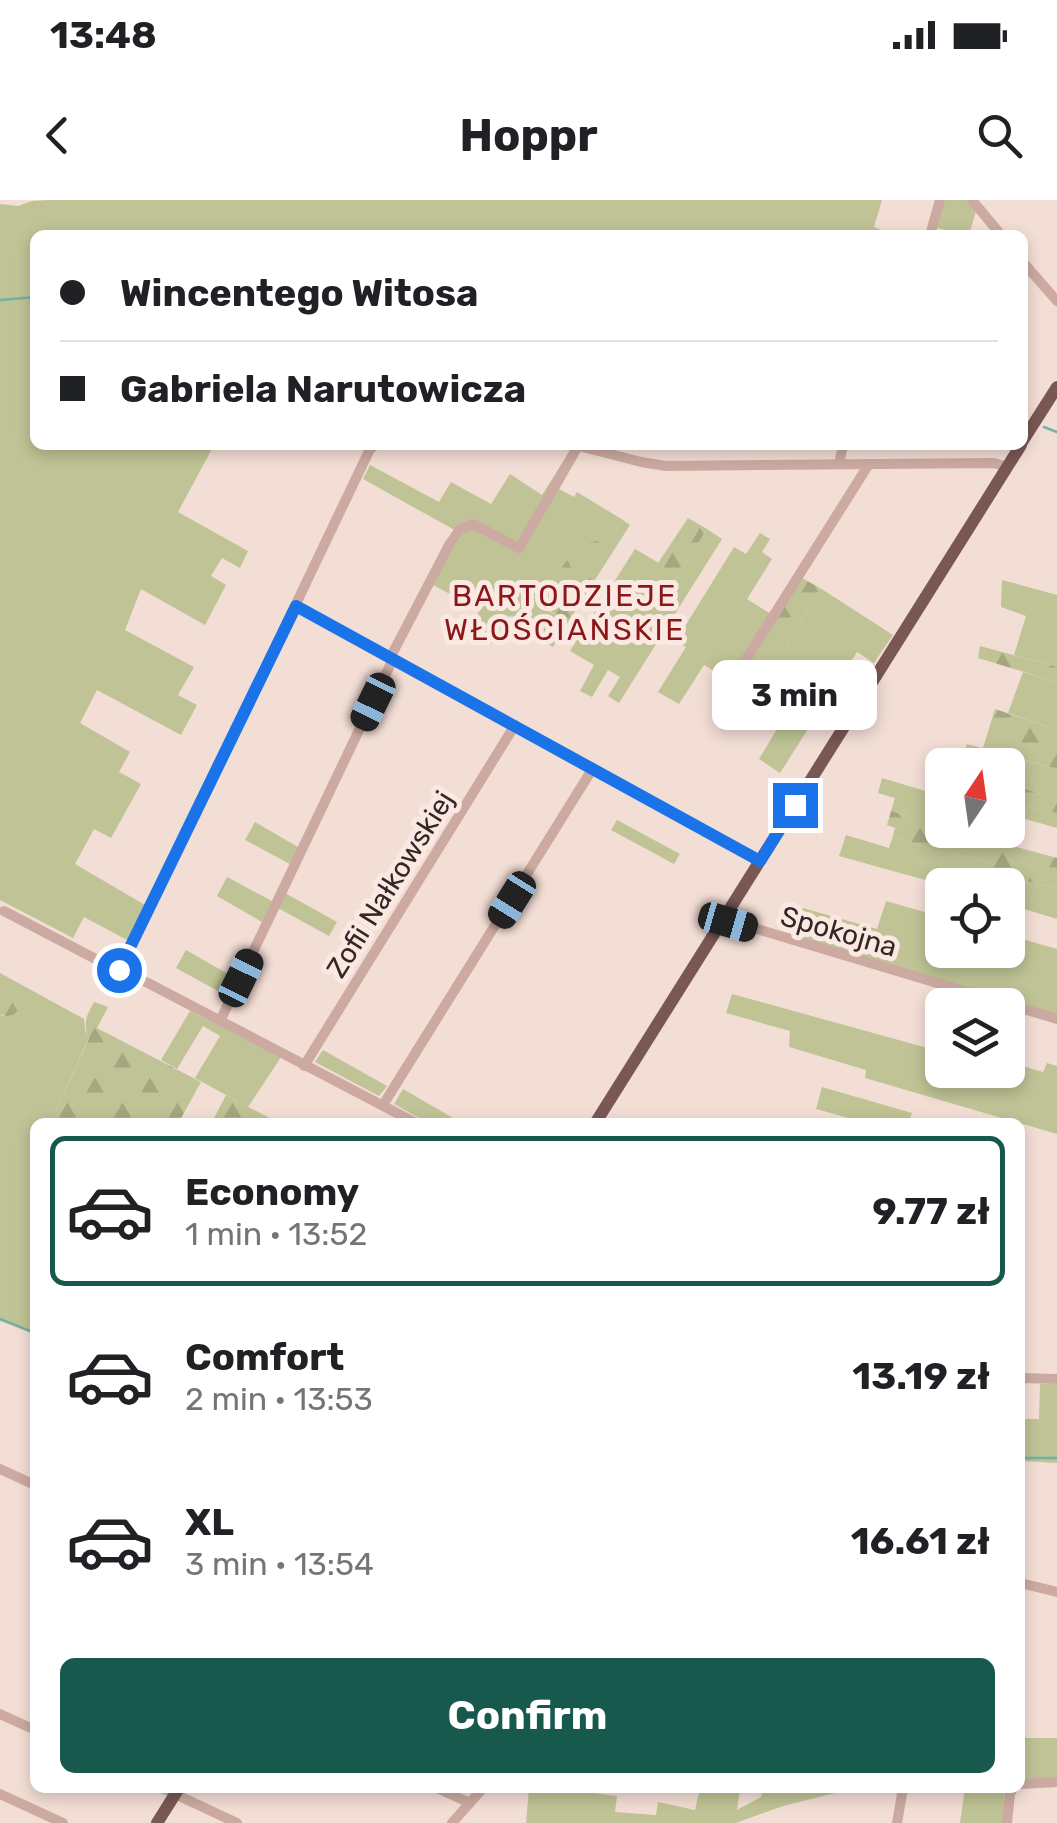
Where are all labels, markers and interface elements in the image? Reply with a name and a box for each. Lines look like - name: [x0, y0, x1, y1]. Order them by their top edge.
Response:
- text: 13:48: [50, 12, 157, 58]
- icon: back: [30, 108, 85, 163]
- icon: search: [972, 108, 1027, 163]
- text: Hoppr: [459, 109, 598, 162]
- text: Wincentego Witosa: [120, 270, 478, 316]
- text: Gabriela Narutowicza: [120, 366, 526, 412]
- district label: BARTODZIEJE WŁOŚCIAŃSKIE: [444, 578, 686, 648]
- callout: 3 min: [712, 660, 878, 730]
- car: [346, 668, 400, 736]
- text: 3 min: [751, 676, 838, 714]
- north arrow: [925, 748, 1025, 848]
- map controls: [925, 748, 1025, 1088]
- route end: [773, 783, 818, 828]
- street label: Zofii Nałkowskiej: [320, 785, 461, 984]
- car: [483, 867, 541, 933]
- button: locate: [925, 868, 1025, 968]
- car: [695, 899, 761, 945]
- street label: Spokojna: [777, 899, 901, 964]
- car: [214, 944, 268, 1012]
- route start: [97, 948, 142, 993]
- button: layers: [925, 988, 1025, 1088]
- icon: car: [65, 1166, 155, 1256]
- text: Economy: [185, 1169, 359, 1215]
- text: 9.77 zł: [872, 1188, 990, 1234]
- text: 1 min · 13:52: [185, 1215, 367, 1253]
- icon: car: [65, 1331, 155, 1421]
- text: Comfort: [185, 1334, 344, 1380]
- text: 13.19 zł: [852, 1353, 990, 1399]
- text: 2 min · 13:53: [185, 1380, 373, 1418]
- icon: car: [65, 1496, 155, 1586]
- text: XL: [185, 1499, 234, 1545]
- text: 16.61 zł: [851, 1518, 990, 1564]
- text: 3 min · 13:54: [185, 1545, 374, 1583]
- button: Confirm: [60, 1658, 995, 1773]

